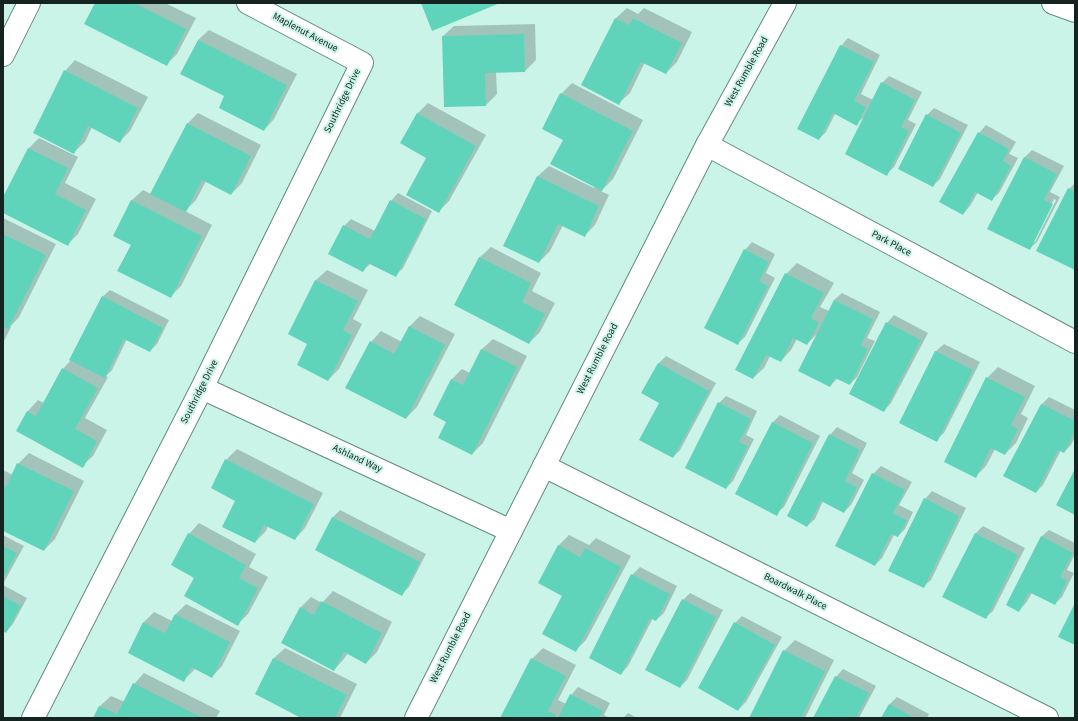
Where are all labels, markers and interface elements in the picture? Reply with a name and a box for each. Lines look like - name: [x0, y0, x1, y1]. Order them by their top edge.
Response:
- street label: Maplenut Avenue: [270, 11, 340, 55]
- street label: West Rumble Road: [723, 35, 771, 109]
- street label: Southridge Drive: [322, 67, 364, 135]
- street label: Park Place: [869, 229, 913, 259]
- street label: West Rumble Road: [575, 321, 621, 397]
- street label: Southridge Drive: [179, 358, 221, 426]
- street label: Ashland Way: [330, 442, 384, 476]
- street label: Boardwalk Place: [761, 571, 829, 613]
- street label: West Rumble Road: [428, 610, 474, 686]

